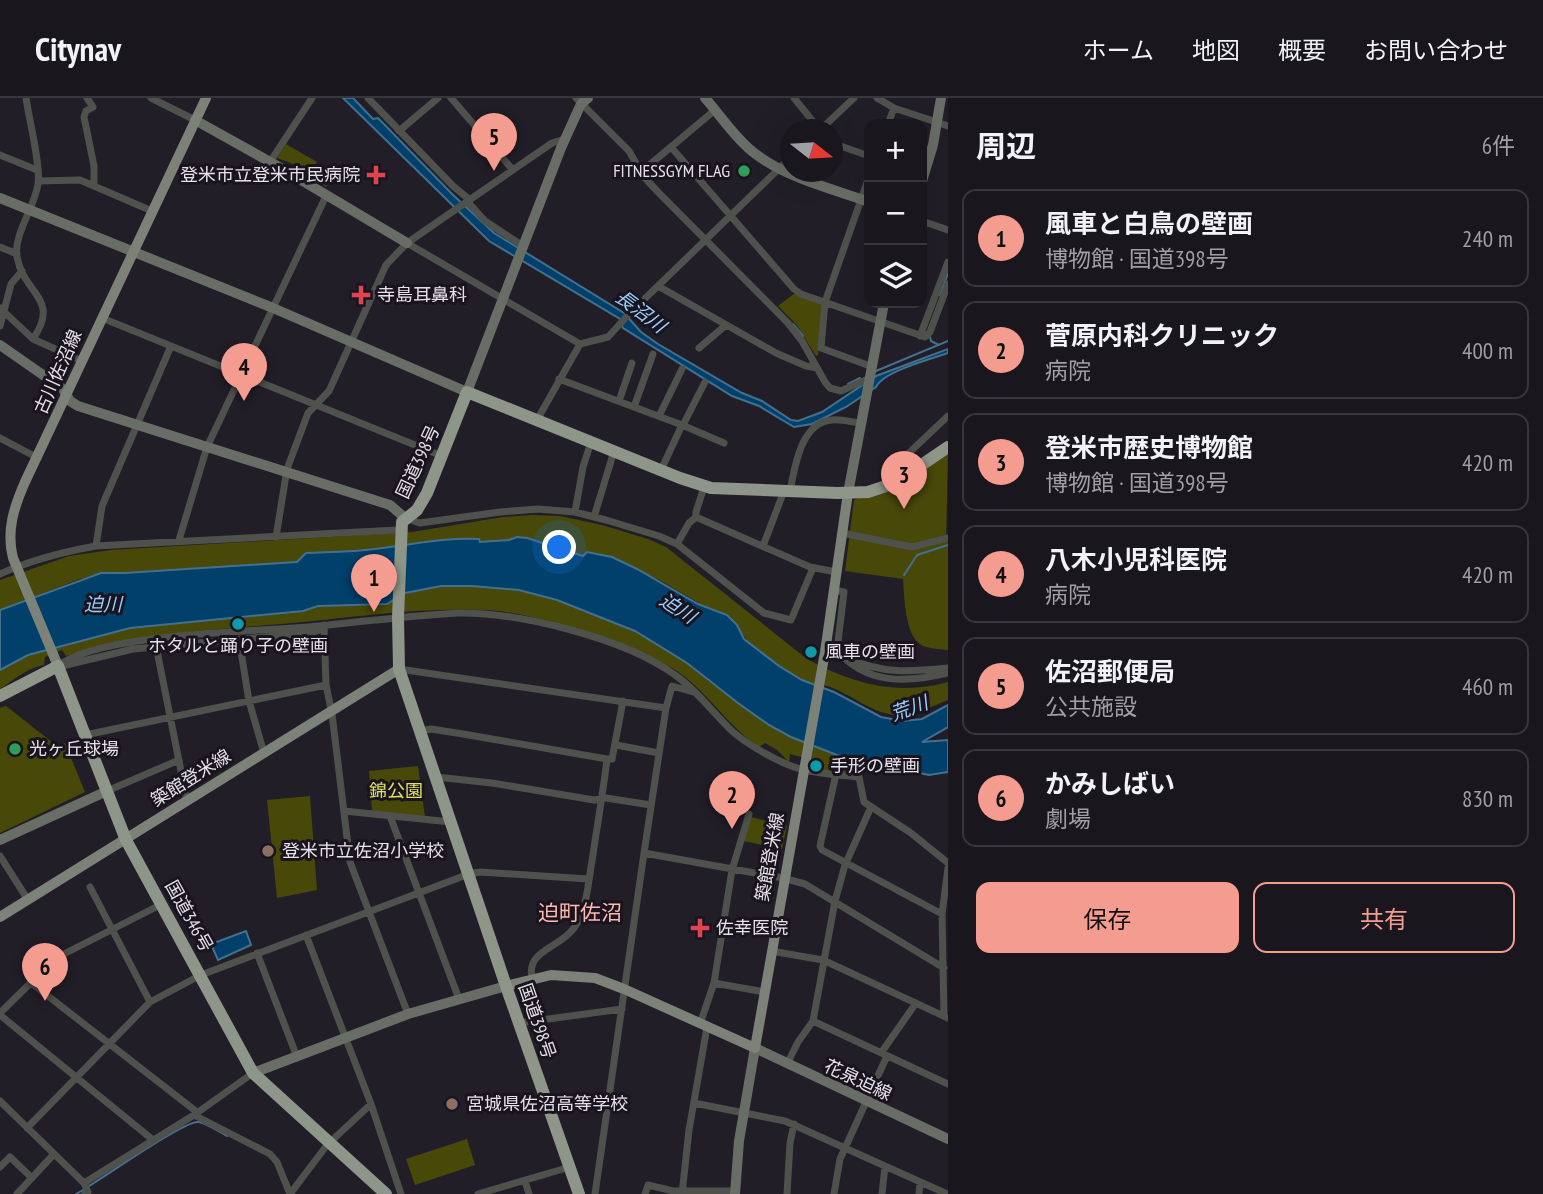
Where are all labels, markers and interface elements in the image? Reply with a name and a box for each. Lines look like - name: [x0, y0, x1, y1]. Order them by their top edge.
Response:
- text: Citynav: [35, 27, 121, 70]
- text: ホーム: [1083, 35, 1154, 66]
- text: 地図: [1192, 35, 1240, 66]
- text: 概要: [1278, 35, 1326, 66]
- text: お問い合わせ: [1364, 35, 1508, 66]
- pin: 5: [471, 113, 517, 171]
- north arrow: [780, 119, 843, 182]
- map controls: [864, 119, 927, 308]
- button: +: [864, 119, 927, 182]
- text: 周辺: [976, 126, 1036, 165]
- text: 6件: [1482, 131, 1515, 160]
- place label: FITNESSGYM FLAG: [613, 159, 730, 182]
- place label: 登米市立登米市民病院: [180, 163, 360, 186]
- marker: FITNESSGYM FLAG: [736, 163, 752, 179]
- marker: 登米市立登米市民病院: [366, 165, 386, 185]
- button: −: [864, 182, 927, 245]
- text: 風車と白鳥の壁画: [1045, 207, 1253, 240]
- text: 1: [996, 224, 1007, 253]
- text: 240 m: [1462, 224, 1513, 253]
- text: 博物館 · 国道398号: [1045, 244, 1229, 273]
- button: layers: [864, 245, 927, 308]
- place label: 寺島耳鼻科: [377, 283, 467, 306]
- water label: 長沼川: [611, 284, 673, 339]
- marker: 寺島耳鼻科: [351, 285, 371, 305]
- text: 菅原内科クリニック: [1045, 319, 1279, 352]
- street label: 古川佐沼線: [29, 326, 86, 418]
- text: 2: [996, 336, 1007, 365]
- text: 400 m: [1462, 336, 1513, 365]
- pin: 4: [221, 343, 267, 401]
- text: 病院: [1045, 356, 1091, 385]
- street label: 国道398号: [391, 421, 445, 502]
- text: 登米市歴史博物館: [1045, 431, 1253, 464]
- text: 3: [996, 448, 1007, 477]
- text: 420 m: [1462, 448, 1513, 477]
- pin: 3: [881, 451, 927, 509]
- text: 博物館 · 国道398号: [1045, 468, 1229, 497]
- your location: [542, 530, 576, 564]
- text: 八木小児科医院: [1045, 543, 1227, 576]
- pin: 1: [351, 554, 397, 612]
- text: 4: [996, 560, 1007, 589]
- text: 420 m: [1462, 560, 1513, 589]
- text: 病院: [1045, 580, 1091, 609]
- water label: 迫川: [656, 588, 702, 629]
- water label: 迫川: [84, 592, 124, 616]
- marker: ホタルと踊り子の壁画: [230, 616, 246, 632]
- place label: ホタルと踊り子の壁画: [148, 634, 328, 657]
- place label: 風車の壁画: [825, 640, 915, 663]
- marker: 風車の壁画: [803, 644, 819, 660]
- text: 佐沼郵便局: [1045, 655, 1175, 688]
- text: 5: [996, 672, 1007, 701]
- text: 460 m: [1462, 672, 1513, 701]
- water label: 荒川: [887, 690, 933, 726]
- text: 公共施設: [1045, 692, 1137, 721]
- place label: 光ヶ丘球場: [29, 737, 119, 760]
- marker: 光ヶ丘球場: [7, 741, 23, 757]
- street label: 築館登米線: [146, 744, 235, 811]
- place label: 手形の壁画: [830, 754, 920, 777]
- marker: 手形の壁画: [808, 758, 824, 774]
- text: かみしばい: [1045, 767, 1175, 800]
- pin: 2: [709, 771, 755, 829]
- park label: 錦公園: [369, 779, 423, 802]
- text: 6: [996, 784, 1007, 813]
- text: 830 m: [1462, 784, 1513, 813]
- text: 劇場: [1045, 804, 1091, 833]
- street label: 築館登米線: [750, 811, 789, 903]
- place label: 登米市立佐沼小学校: [282, 839, 444, 862]
- marker: 登米市立佐沼小学校: [260, 843, 276, 859]
- street label: 国道346号: [160, 876, 218, 956]
- button: 保存: [976, 882, 1239, 953]
- button: 共有: [1253, 882, 1515, 953]
- district label: 迫町佐沼: [538, 899, 622, 926]
- place label: 佐幸医院: [716, 916, 788, 939]
- marker: 佐幸医院: [690, 918, 710, 938]
- pin: 6: [22, 943, 68, 1001]
- street label: 国道398号: [514, 980, 561, 1062]
- street label: 花泉迫線: [821, 1054, 896, 1105]
- place label: 宮城県佐沼高等学校: [466, 1092, 628, 1115]
- marker: 宮城県佐沼高等学校: [444, 1096, 460, 1112]

